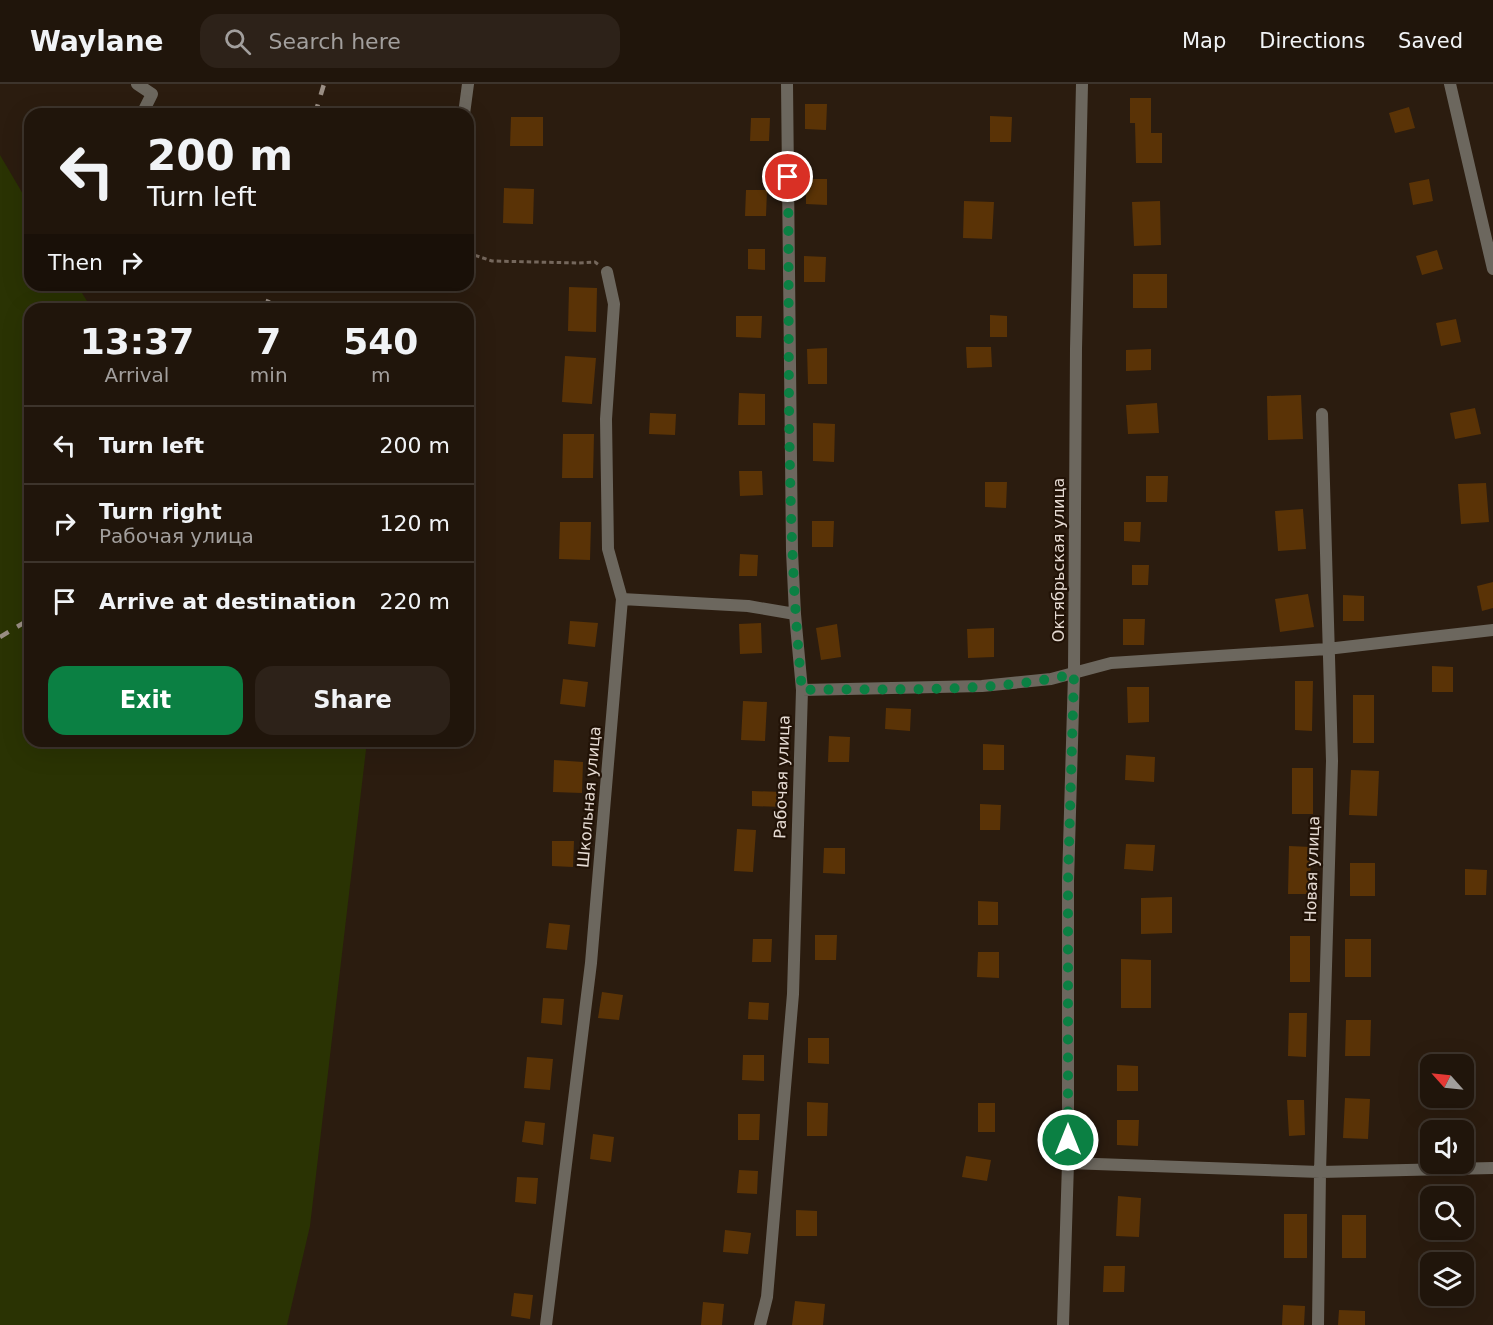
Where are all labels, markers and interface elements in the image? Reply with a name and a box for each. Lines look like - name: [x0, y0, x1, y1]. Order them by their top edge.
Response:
- search box: [200, 14, 620, 68]
- text: Waylane: [30, 25, 164, 58]
- icon: search: [221, 25, 254, 58]
- text: Search here: [269, 29, 401, 54]
- text: Map: [1182, 29, 1226, 53]
- text: Directions: [1259, 29, 1365, 53]
- text: Saved: [1398, 29, 1463, 53]
- text: 200 m: [147, 131, 293, 180]
- icon: left: [48, 132, 126, 210]
- pin: [762, 151, 813, 202]
- icon: arrive: [771, 160, 804, 193]
- text: Turn left: [147, 181, 257, 212]
- icon: right: [115, 246, 148, 279]
- text: Then: [48, 250, 103, 275]
- text: 13:37: [80, 321, 194, 362]
- text: 7: [256, 321, 281, 362]
- text: 540: [343, 321, 418, 362]
- text: Arrival: [104, 363, 169, 387]
- text: min: [250, 363, 288, 387]
- text: m: [371, 363, 391, 387]
- icon: left: [48, 429, 81, 462]
- text: Turn left: [99, 433, 204, 458]
- text: 200 m: [380, 433, 450, 458]
- street label: Октябрьская улица: [1049, 478, 1068, 642]
- text: Turn right: [99, 499, 222, 524]
- icon: right: [48, 507, 81, 540]
- text: 120 m: [380, 511, 450, 536]
- text: Рабочая улица: [99, 524, 254, 548]
- icon: arrive: [48, 585, 81, 618]
- text: Arrive at destination: [99, 589, 356, 614]
- text: 220 m: [380, 589, 450, 614]
- button: Exit: [48, 666, 243, 735]
- button: Share: [255, 666, 450, 735]
- street label: Рабочая улица: [770, 715, 794, 839]
- street label: Школьная улица: [573, 725, 605, 869]
- street label: Новая улица: [1301, 815, 1323, 923]
- north arrow: [1420, 1054, 1474, 1108]
- map controls: [1420, 1054, 1474, 1306]
- position arrow: [1036, 1108, 1100, 1172]
- button: sound: [1420, 1120, 1474, 1174]
- button: search: [1420, 1186, 1474, 1240]
- button: layers: [1420, 1252, 1474, 1306]

